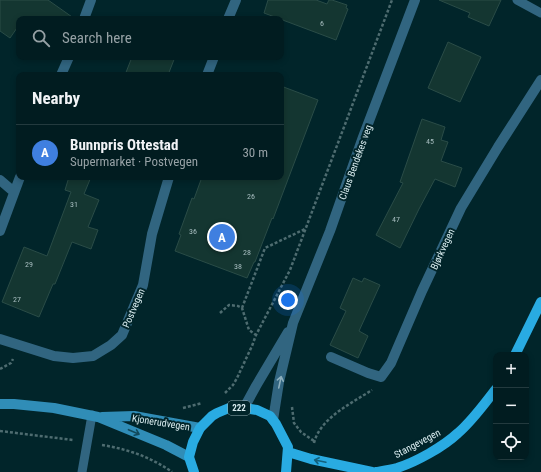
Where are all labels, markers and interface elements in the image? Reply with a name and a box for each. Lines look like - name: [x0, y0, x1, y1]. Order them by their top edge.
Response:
- search box: [16, 16, 284, 60]
- house number: 6: [320, 19, 324, 28]
- icon: search: [30, 27, 52, 49]
- text: Search here: [62, 29, 132, 47]
- text: Nearby: [32, 88, 80, 108]
- street label: Claus Bendekes veg: [337, 123, 374, 201]
- text: Bunnpris Ottestad: [70, 136, 178, 154]
- house number: 45: [426, 137, 434, 146]
- text: A: [41, 145, 49, 160]
- text: 30 m: [242, 145, 268, 160]
- text: Supermarket · Postvegen: [70, 154, 198, 169]
- house number: 26: [247, 192, 255, 201]
- house number: 31: [70, 200, 78, 209]
- house number: 47: [392, 215, 400, 224]
- pin: A: [209, 222, 235, 252]
- house number: 36: [189, 227, 197, 236]
- street label: Bjørkvegen: [428, 227, 457, 271]
- house number: 28: [243, 248, 251, 257]
- house number: 29: [25, 260, 33, 269]
- house number: 38: [234, 262, 242, 271]
- street label: Postvegen: [120, 287, 147, 329]
- your location: [278, 290, 298, 310]
- house number: 27: [13, 295, 21, 304]
- map controls: [493, 352, 529, 460]
- button: +: [493, 352, 529, 388]
- one-way arrow: [276, 376, 284, 389]
- button: −: [493, 388, 529, 424]
- road number: 222: [228, 401, 250, 415]
- street label: Kjonerudvegen: [131, 412, 191, 433]
- button: locate: [493, 424, 529, 460]
- street label: Stangevegen: [392, 427, 442, 460]
- one-way arrow: [128, 429, 140, 436]
- one-way arrow: [314, 457, 327, 465]

